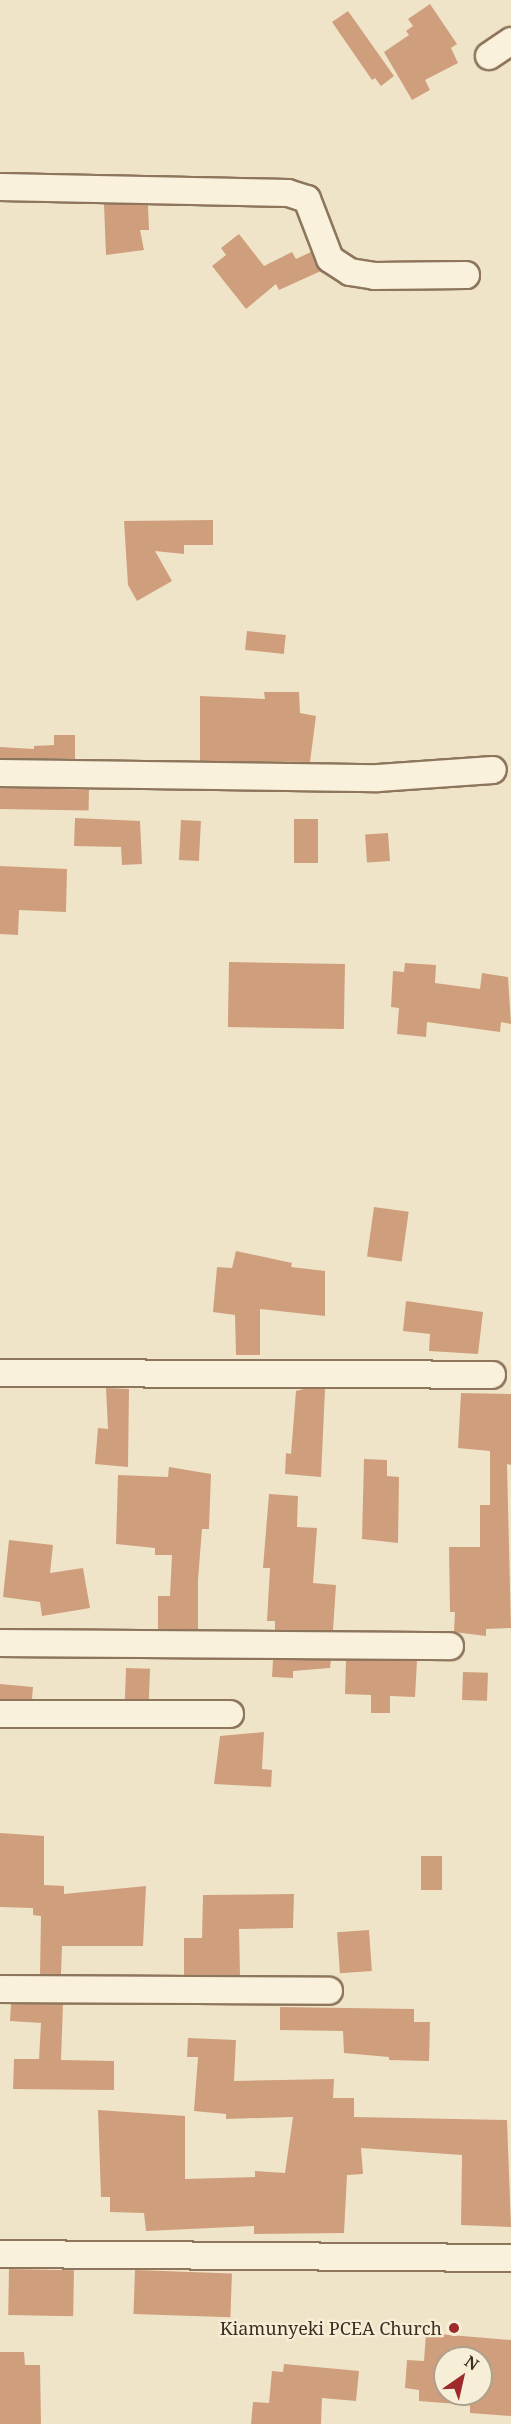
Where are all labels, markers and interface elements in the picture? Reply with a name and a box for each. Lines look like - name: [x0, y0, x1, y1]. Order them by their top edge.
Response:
- place label: Kiamunyeki PCEA Church: [220, 2317, 442, 2339]
- marker: Kiamunyeki PCEA Church: [447, 2321, 461, 2335]
- north arrow: [433, 2346, 493, 2406]
- text: N: [461, 2350, 483, 2375]

